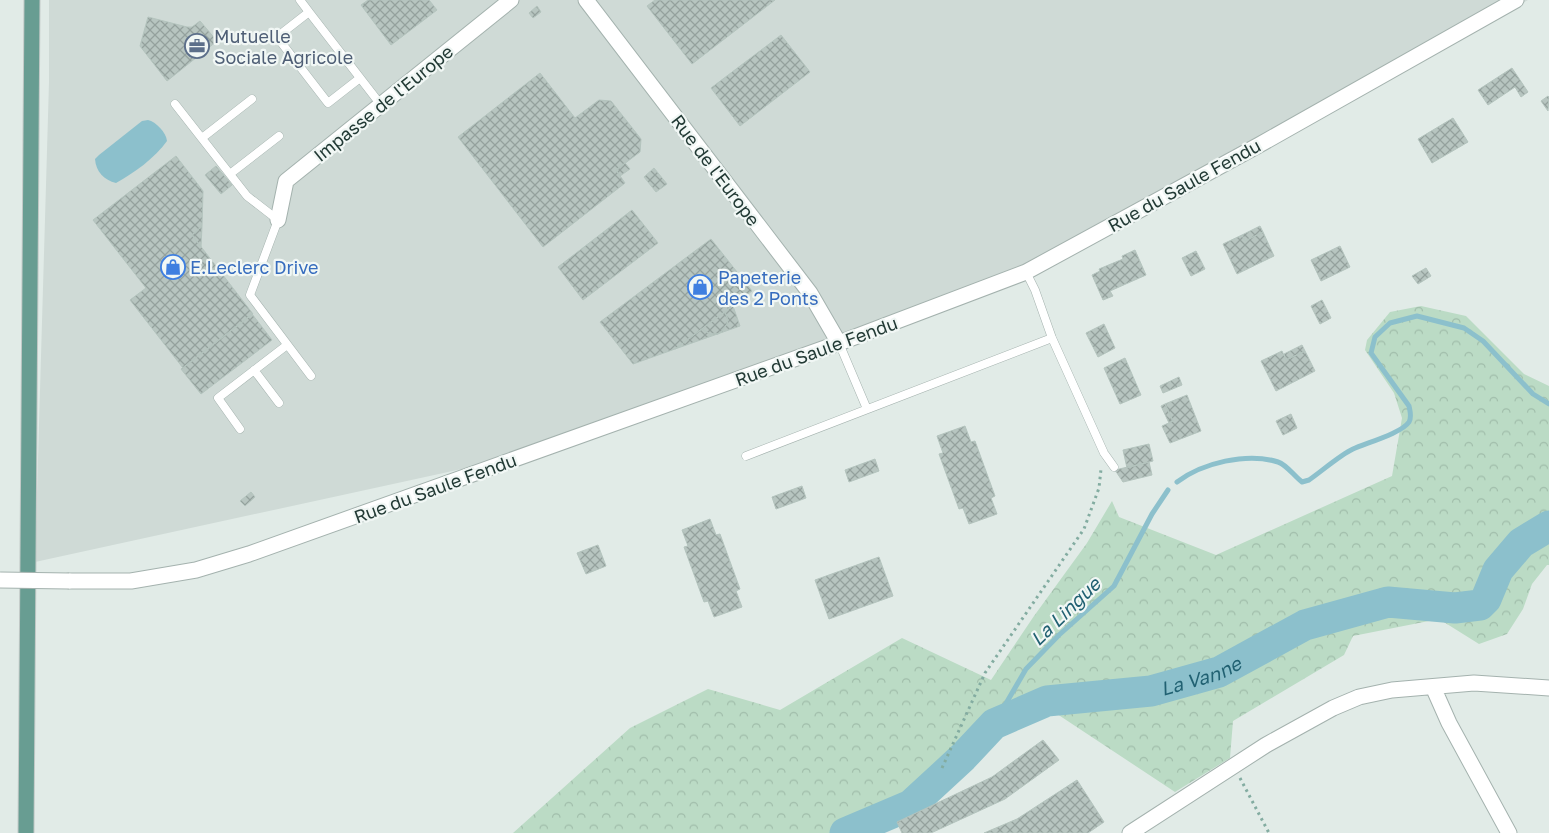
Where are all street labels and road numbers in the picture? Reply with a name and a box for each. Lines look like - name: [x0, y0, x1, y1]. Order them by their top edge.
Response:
- street label: Impasse de l'Europe: [309, 40, 457, 166]
- street label: Rue de l'Europe: [667, 110, 765, 230]
- street label: Rue du Saule Fendu: [1104, 134, 1264, 236]
- street label: Rue du Saule Fendu: [732, 311, 900, 391]
- street label: Rue du Saule Fendu: [351, 448, 519, 528]

